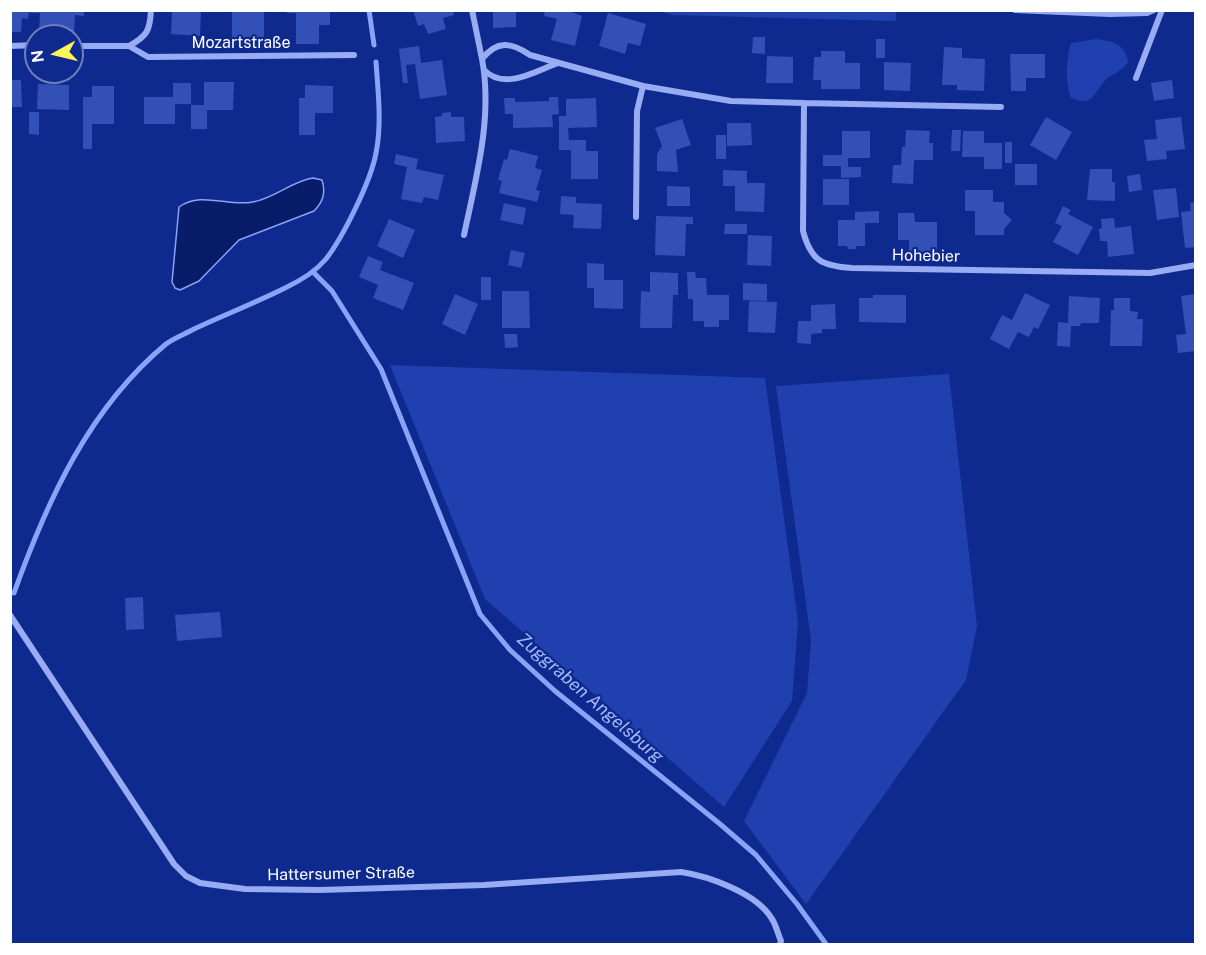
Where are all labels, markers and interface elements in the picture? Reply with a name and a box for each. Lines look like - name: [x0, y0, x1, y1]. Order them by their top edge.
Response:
- north arrow: [24, 24, 84, 84]
- street label: Mozartstraße: [191, 33, 291, 53]
- text: N: [27, 49, 48, 64]
- street label: Hohebier: [892, 246, 960, 266]
- water label: Zuggraben Angelsburg: [512, 628, 668, 768]
- street label: Hattersumer Straße: [267, 863, 415, 885]

